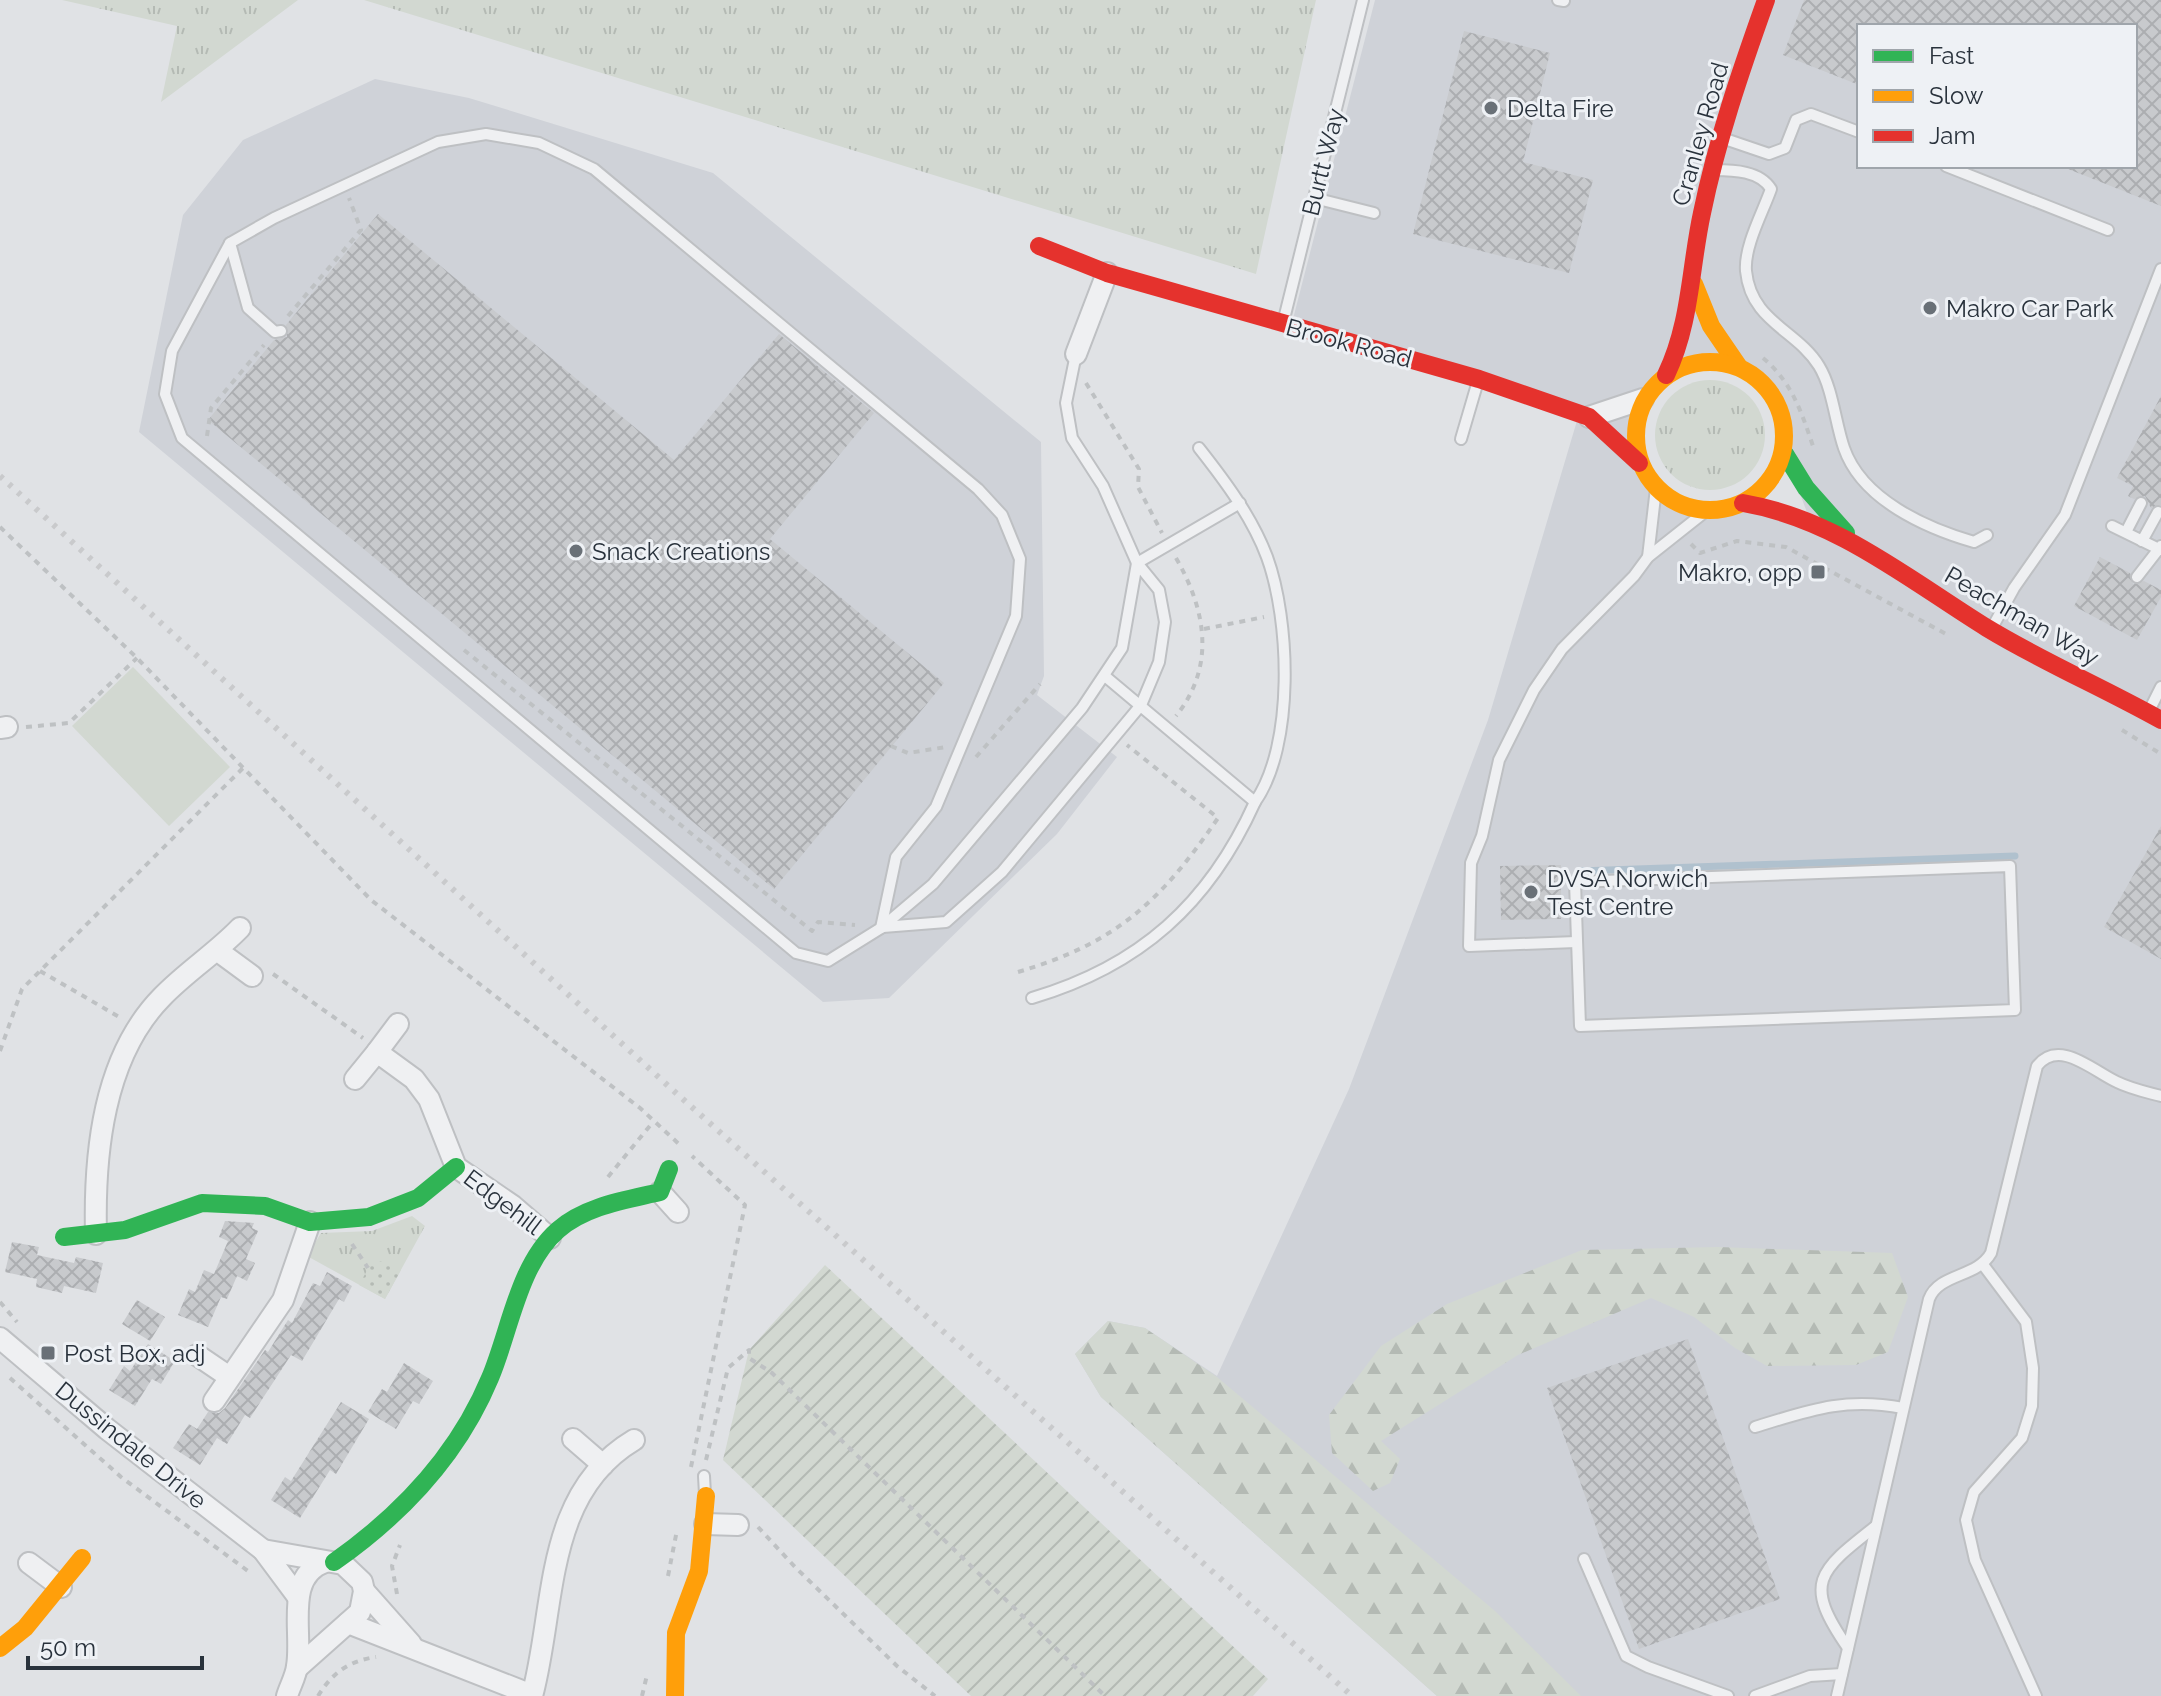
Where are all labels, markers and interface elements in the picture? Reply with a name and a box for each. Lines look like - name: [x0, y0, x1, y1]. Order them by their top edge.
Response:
- legend: [1857, 24, 2137, 168]
- text: Fast: [1929, 41, 1974, 70]
- street label: Cranley Road: [1666, 59, 1734, 209]
- text: Slow: [1929, 81, 1984, 110]
- place label: Delta Fire: [1507, 94, 1614, 123]
- marker: Delta Fire: [1482, 99, 1500, 117]
- street label: Burtt Way: [1296, 105, 1350, 219]
- text: Jam: [1929, 121, 1975, 150]
- place label: Makro Car Park: [1946, 294, 2114, 323]
- marker: Makro Car Park: [1921, 299, 1939, 317]
- street label: Brook Road: [1283, 312, 1415, 374]
- place label: Snack Creations: [592, 537, 770, 566]
- marker: Snack Creations: [567, 542, 585, 560]
- place label: Makro, opp: [1678, 558, 1802, 587]
- street label: Peachman Way: [1940, 560, 2104, 672]
- marker: Makro, opp: [1809, 563, 1827, 581]
- place label: DVSA Norwich Test Centre: [1547, 864, 1708, 921]
- marker: DVSA Norwich Test Centre: [1522, 883, 1540, 901]
- street label: Edgehill: [458, 1163, 548, 1241]
- place label: Post Box, adj: [64, 1339, 205, 1368]
- marker: Post Box, adj: [39, 1344, 57, 1362]
- street label: Dussindale Drive: [50, 1375, 212, 1515]
- scale bar: [28, 1620, 202, 1670]
- text: 50 m: [40, 1633, 96, 1662]

